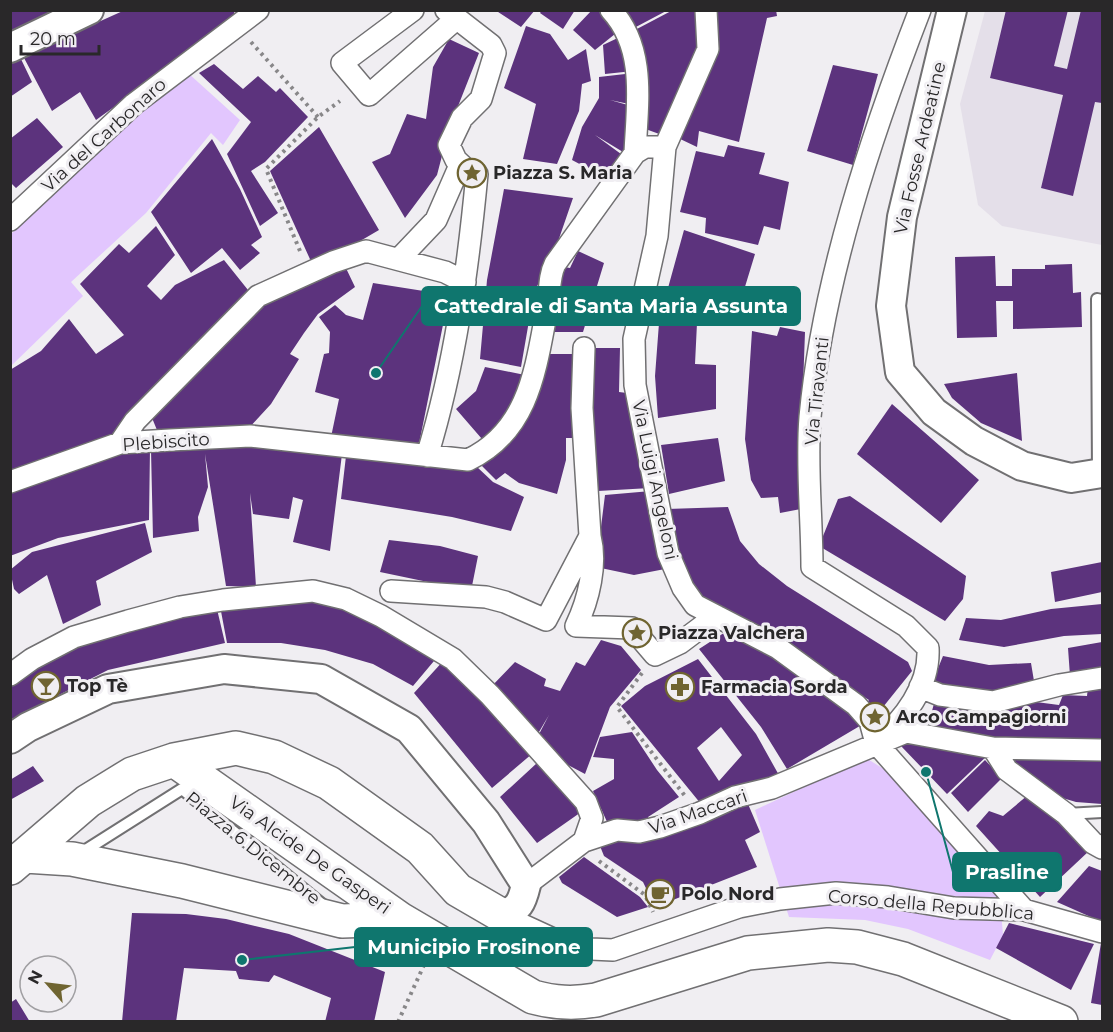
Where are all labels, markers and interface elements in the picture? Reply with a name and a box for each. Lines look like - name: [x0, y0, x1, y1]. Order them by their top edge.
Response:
- scale bar: [21, 18, 99, 56]
- text: 20 m: [30, 28, 76, 50]
- street label: Via Fosse Ardeatine: [889, 59, 951, 236]
- street label: Via del Carbonaro: [37, 73, 171, 197]
- place icon: Piazza S. Maria: [456, 157, 488, 189]
- place label: Piazza S. Maria: [493, 162, 633, 184]
- callout: Cattedrale di Santa Maria Assunta: [422, 287, 800, 325]
- text: Cattedrale di Santa Maria Assunta: [434, 294, 788, 318]
- street label: Via Tiravanti: [800, 336, 834, 446]
- street label: Via Luigi Angeloni: [627, 398, 683, 562]
- street label: Plebiscito: [122, 428, 210, 456]
- place icon: Piazza Valchera: [621, 617, 653, 649]
- place label: Piazza Valchera: [658, 622, 805, 644]
- bar icon: Top Tè: [30, 670, 62, 702]
- pharmacy icon: Farmacia Sorda: [664, 671, 696, 703]
- place label: Top Tè: [67, 675, 128, 697]
- place label: Farmacia Sorda: [701, 676, 848, 698]
- place icon: Arco Campagiorni: [859, 701, 891, 733]
- place label: Arco Campagiorni: [895, 706, 1067, 728]
- street label: Via Maccari: [646, 785, 750, 839]
- street label: Piazza 6 Dicembre: [181, 787, 325, 909]
- street label: Via Alcide De Gasperi: [225, 791, 395, 919]
- callout: Prasline: [953, 853, 1061, 891]
- text: Prasline: [965, 860, 1049, 884]
- cafe icon: Polo Nord: [644, 878, 676, 910]
- place label: Polo Nord: [681, 883, 774, 905]
- street label: Corso della Repubblica: [827, 885, 1035, 925]
- callout: Municipio Frosinone: [355, 928, 592, 966]
- text: Municipio Frosinone: [367, 935, 581, 959]
- north arrow: [18, 954, 78, 1014]
- text: N: [24, 967, 47, 987]

